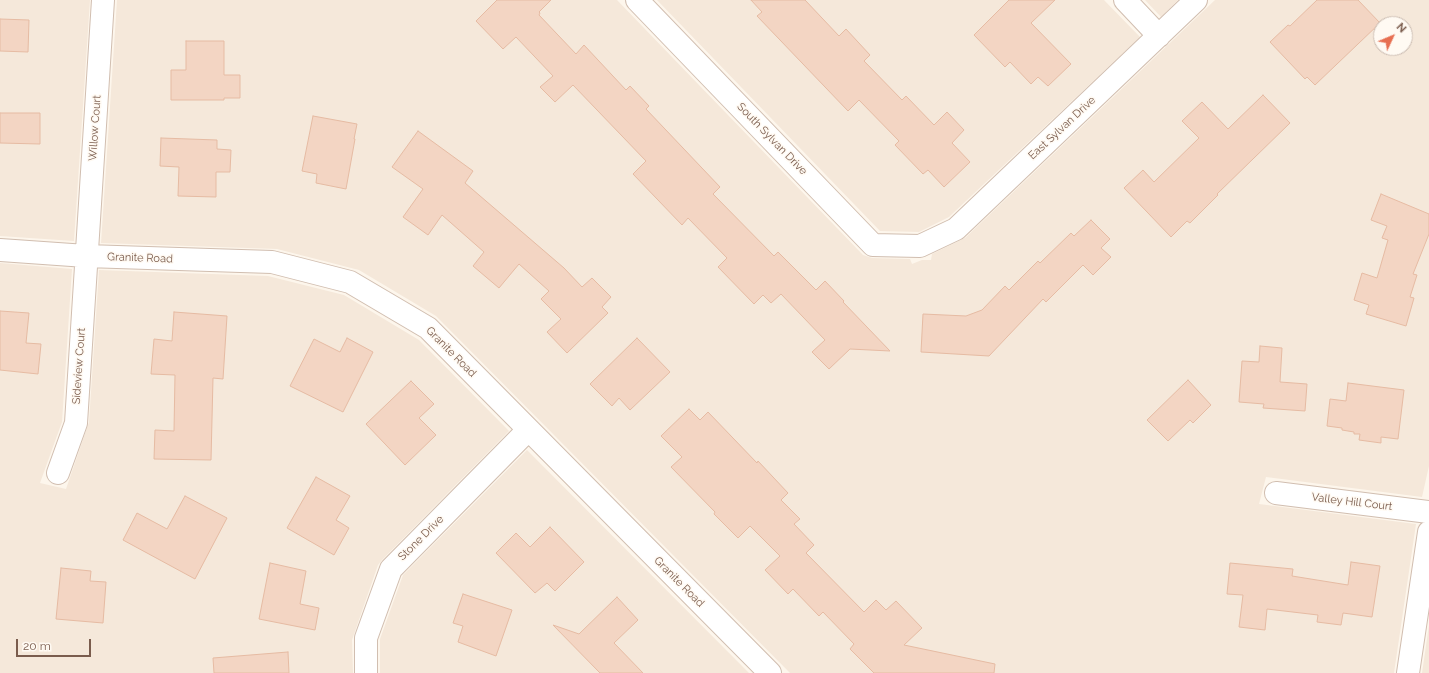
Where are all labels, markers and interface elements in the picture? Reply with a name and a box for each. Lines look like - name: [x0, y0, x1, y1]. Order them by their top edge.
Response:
- north arrow: [1373, 16, 1413, 56]
- text: N: [1394, 20, 1409, 36]
- street label: East Sylvan Drive: [1026, 94, 1098, 162]
- street label: Willow Court: [86, 95, 104, 161]
- street label: South Sylvan Drive: [734, 100, 810, 178]
- street label: Granite Road: [107, 250, 173, 266]
- street label: Granite Road: [423, 324, 479, 380]
- street label: Sideview Court: [70, 327, 88, 405]
- street label: Valley Hill Court: [1311, 490, 1393, 514]
- street label: Stone Drive: [396, 513, 446, 563]
- street label: Granite Road: [651, 554, 707, 610]
- scale bar: [18, 631, 93, 657]
- text: 20 m: [23, 639, 51, 653]

